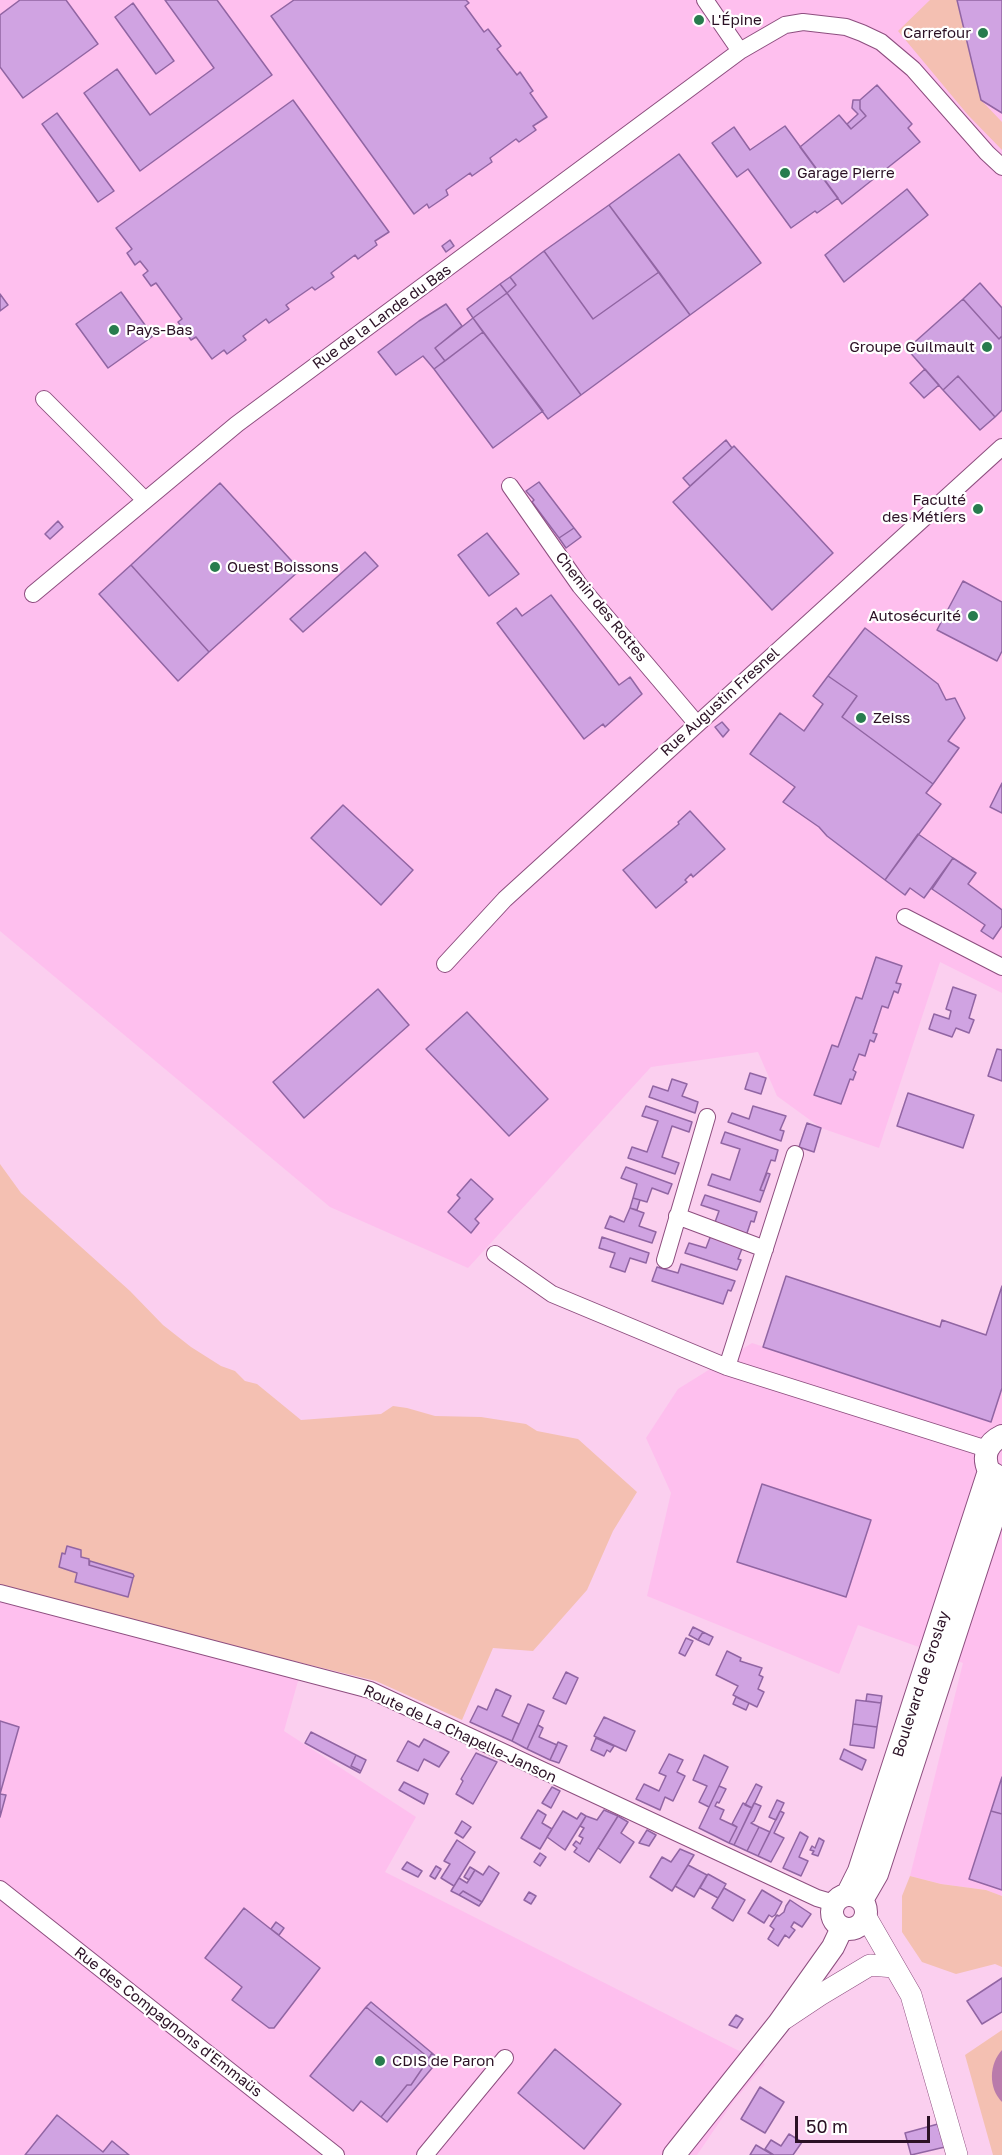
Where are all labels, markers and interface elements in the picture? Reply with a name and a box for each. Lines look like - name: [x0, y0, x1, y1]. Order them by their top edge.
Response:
- place label: L'Épine: [711, 11, 762, 29]
- marker: L'Épine: [692, 13, 706, 27]
- place label: Carrefour: [903, 24, 971, 42]
- marker: Carrefour: [976, 26, 990, 40]
- place label: Garage Pierre: [797, 164, 895, 182]
- marker: Garage Pierre: [778, 166, 792, 180]
- street label: Rue de la Lande du Bas: [309, 261, 455, 373]
- place label: Pays-Bas: [126, 321, 192, 339]
- marker: Pays-Bas: [107, 323, 121, 337]
- place label: Groupe Guilmault: [849, 338, 975, 356]
- marker: Groupe Guilmault: [980, 340, 994, 354]
- place label: Faculté des Métiers: [882, 491, 966, 526]
- marker: Faculté des Métiers: [971, 502, 985, 516]
- street label: Chemin des Rottes: [551, 549, 651, 665]
- place label: Ouest Boissons: [227, 558, 339, 576]
- marker: Ouest Boissons: [208, 560, 222, 574]
- place label: Autosécurité: [869, 607, 961, 625]
- marker: Autosécurité: [966, 609, 980, 623]
- street label: Rue Augustin Fresnel: [657, 644, 783, 760]
- place label: Zeiss: [873, 709, 910, 727]
- marker: Zeiss: [854, 711, 868, 725]
- street label: Boulevard de Groslay: [889, 1609, 953, 1759]
- street label: Route de La Chapelle-Janson: [361, 1681, 559, 1787]
- street label: Rue des Compagnons d'Emmaüs: [71, 1943, 265, 2101]
- place label: CDIS de Paron: [392, 2052, 495, 2070]
- marker: CDIS de Paron: [373, 2054, 387, 2068]
- scale bar: [798, 2104, 933, 2142]
- text: 50 m: [806, 2115, 848, 2137]

